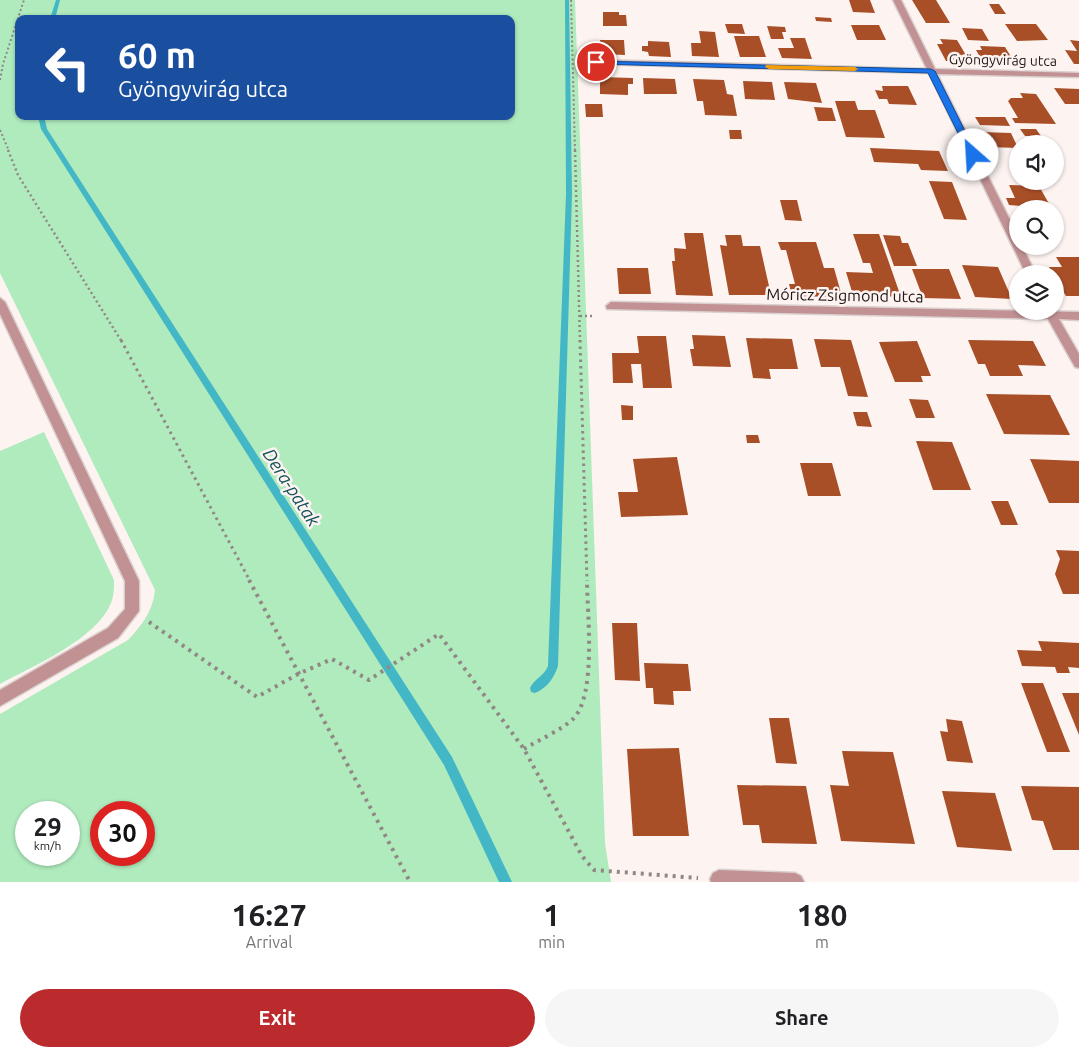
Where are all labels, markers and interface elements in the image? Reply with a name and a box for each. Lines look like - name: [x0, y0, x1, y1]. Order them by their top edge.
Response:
- icon: left: [35, 35, 100, 100]
- text: 60 m: [118, 35, 196, 75]
- pin: [575, 41, 617, 83]
- icon: arrive: [582, 48, 610, 76]
- street label: Gyöngyvirág utca: [949, 51, 1057, 69]
- text: Gyöngyvirág utca: [118, 76, 288, 101]
- position arrow: [946, 128, 998, 180]
- map controls: [1009, 135, 1064, 320]
- button: sound: [1009, 135, 1064, 190]
- button: search: [1009, 200, 1064, 255]
- button: layers: [1009, 265, 1064, 320]
- street label: Móricz Zsigmond utca: [766, 285, 924, 305]
- water label: Dera-patak: [259, 444, 325, 530]
- speed limit sign: 30: [90, 801, 155, 866]
- text: 29: [33, 813, 62, 841]
- text: km/h: [34, 839, 61, 852]
- text: 16:27: [232, 898, 307, 932]
- text: 1: [543, 898, 560, 932]
- text: 180: [797, 898, 847, 932]
- text: Arrival: [246, 933, 292, 951]
- text: min: [538, 933, 565, 951]
- text: m: [815, 933, 829, 951]
- button: Exit: [20, 989, 535, 1047]
- button: Share: [545, 989, 1059, 1047]

